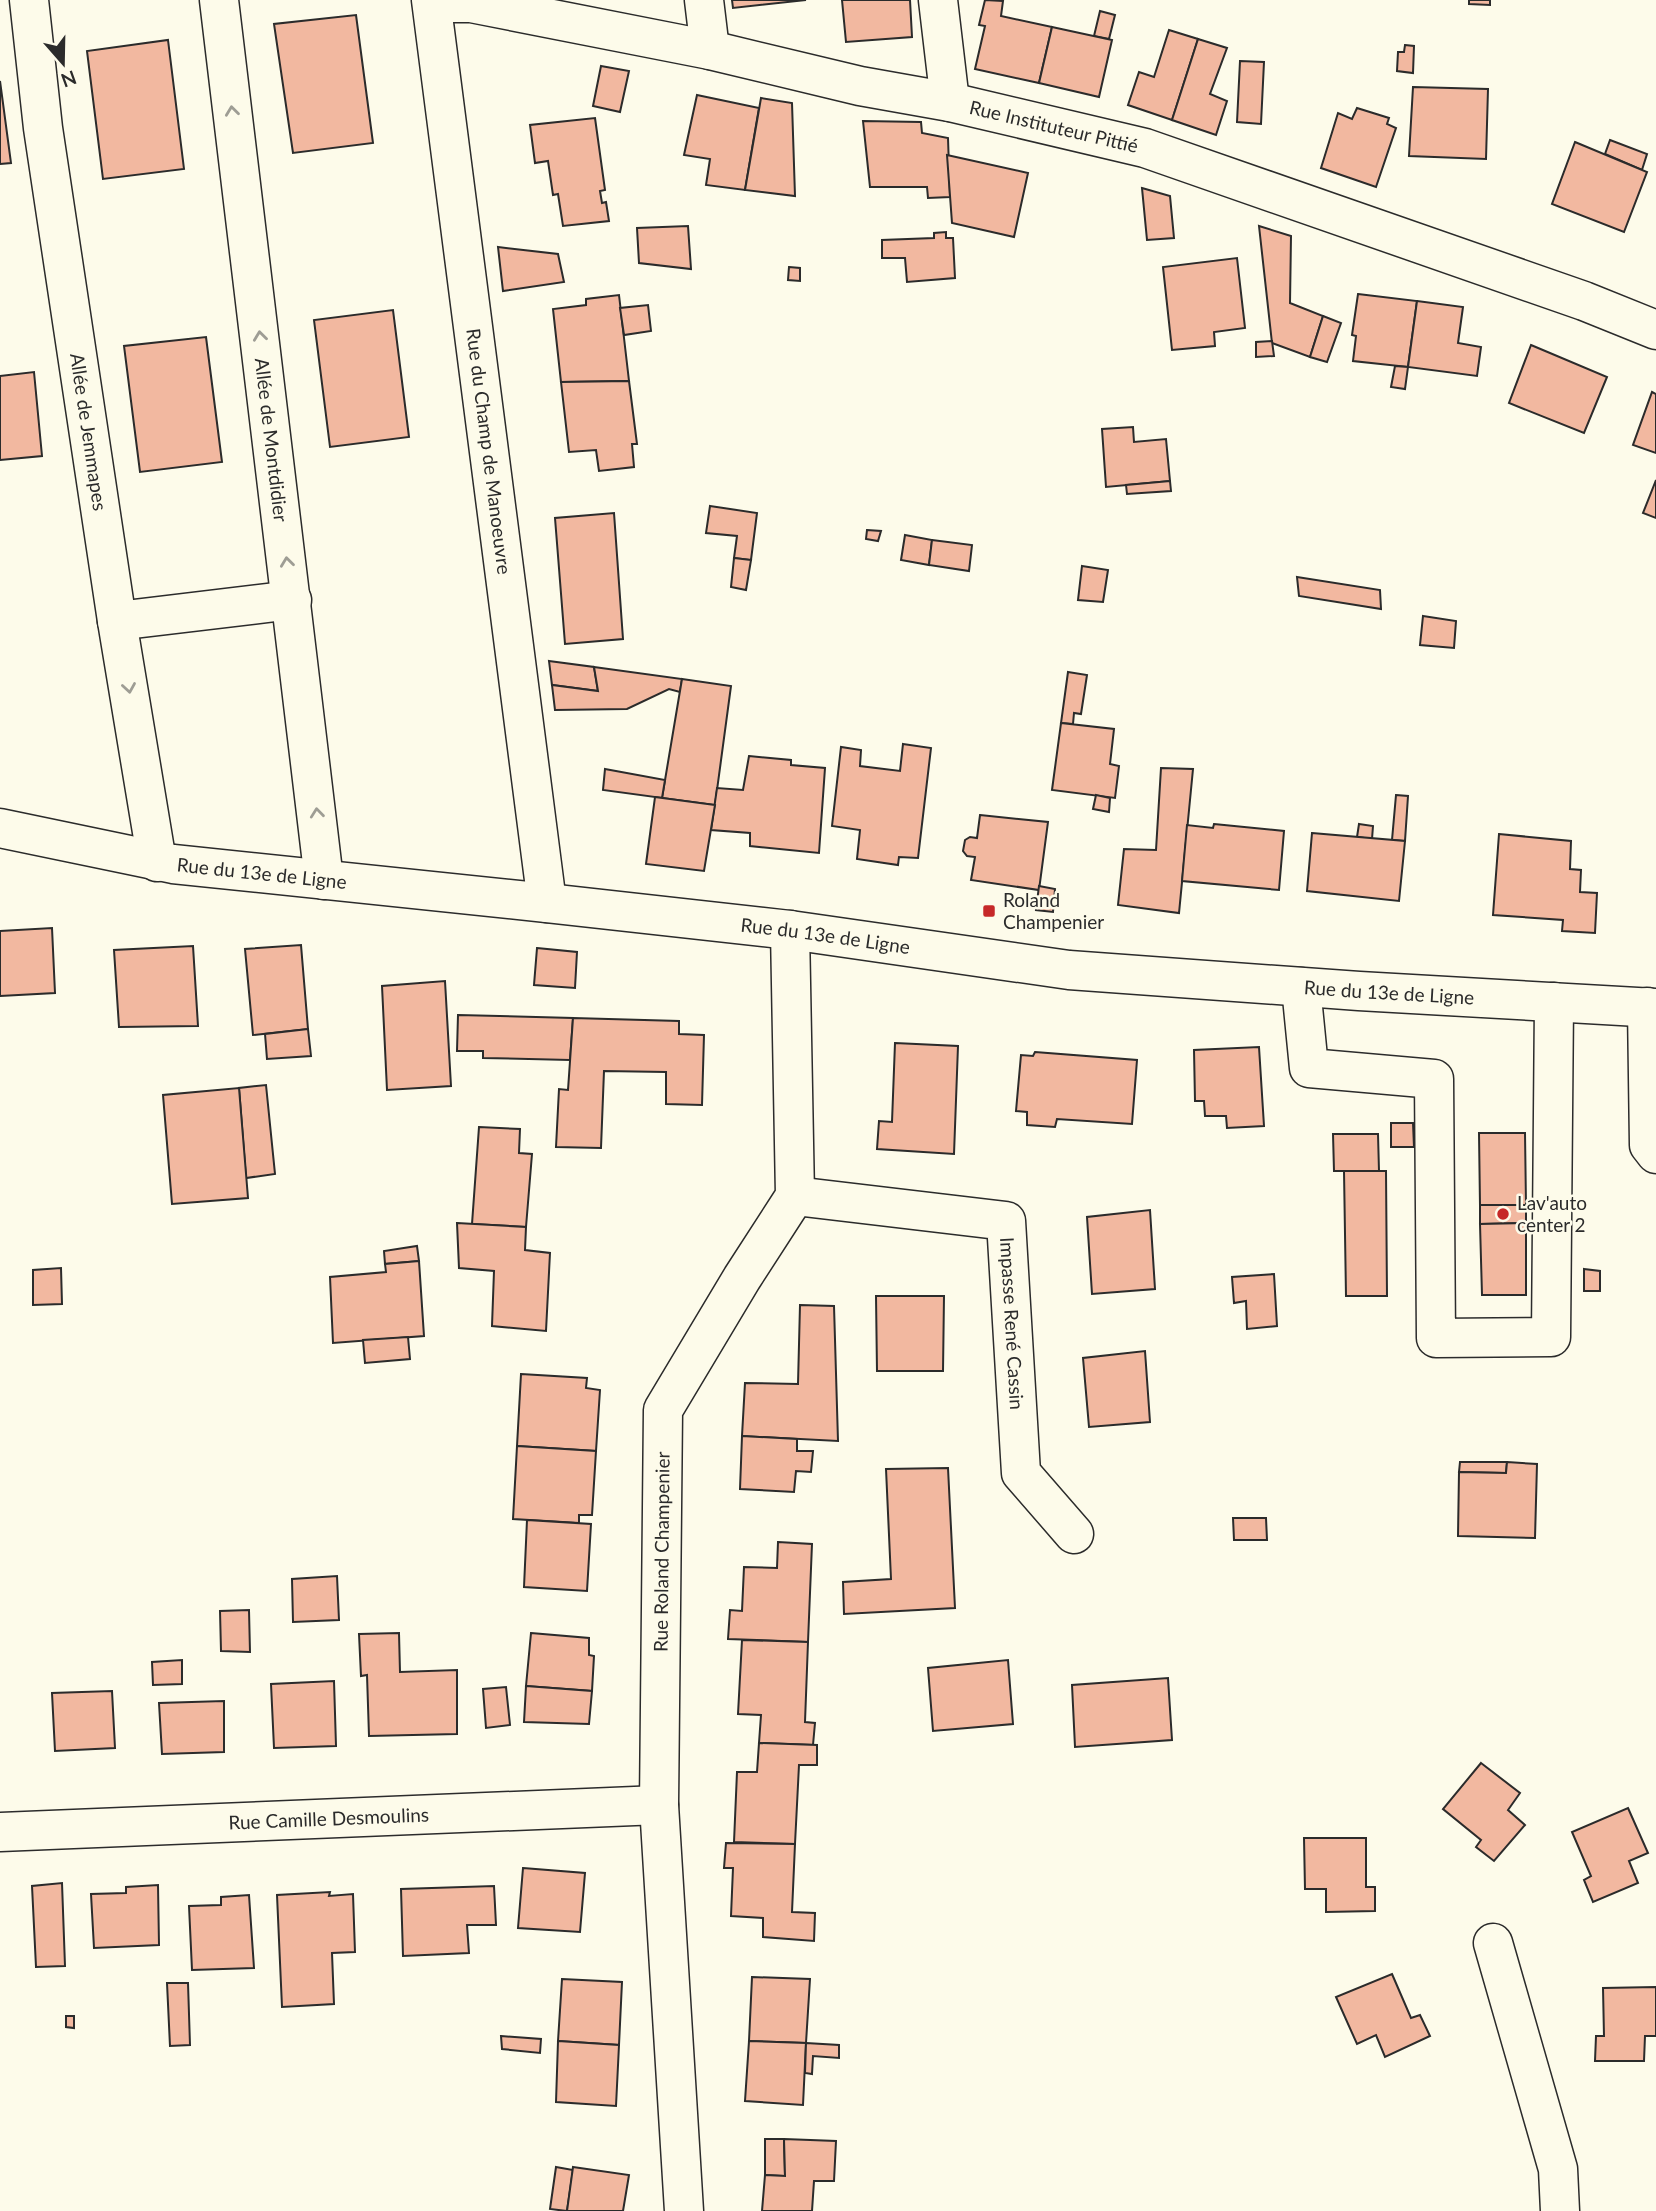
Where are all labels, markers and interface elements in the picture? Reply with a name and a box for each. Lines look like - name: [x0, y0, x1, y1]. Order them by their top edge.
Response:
- north arrow: [28, 28, 98, 98]
- text: N: [58, 66, 80, 93]
- street label: Rue Instituteur Pittié: [967, 95, 1141, 157]
- one-way arrow: [225, 105, 240, 117]
- street label: Rue du Champ de Manoeuvre: [462, 327, 517, 576]
- one-way arrow: [252, 331, 267, 342]
- street label: Allée de Jemmapes: [66, 351, 112, 512]
- street label: Allée de Montdidier: [251, 356, 293, 523]
- one-way arrow: [280, 556, 295, 568]
- one-way arrow: [121, 683, 136, 694]
- one-way arrow: [309, 807, 324, 818]
- street label: Rue du 13e de Ligne: [176, 852, 348, 893]
- place label: Roland Champenier: [1003, 888, 1104, 933]
- marker: Roland Champenier: [981, 903, 997, 919]
- street label: Rue du 13e de Ligne: [740, 913, 912, 958]
- street label: Rue du 13e de Ligne: [1303, 975, 1475, 1009]
- place label: Lav'auto center 2: [1517, 1191, 1587, 1236]
- marker: Lav'auto center 2: [1495, 1206, 1511, 1222]
- street label: Impasse René Cassin: [996, 1236, 1029, 1410]
- street label: Rue Roland Champenier: [649, 1451, 674, 1652]
- street label: Rue Camille Desmoulins: [228, 1802, 429, 1834]

